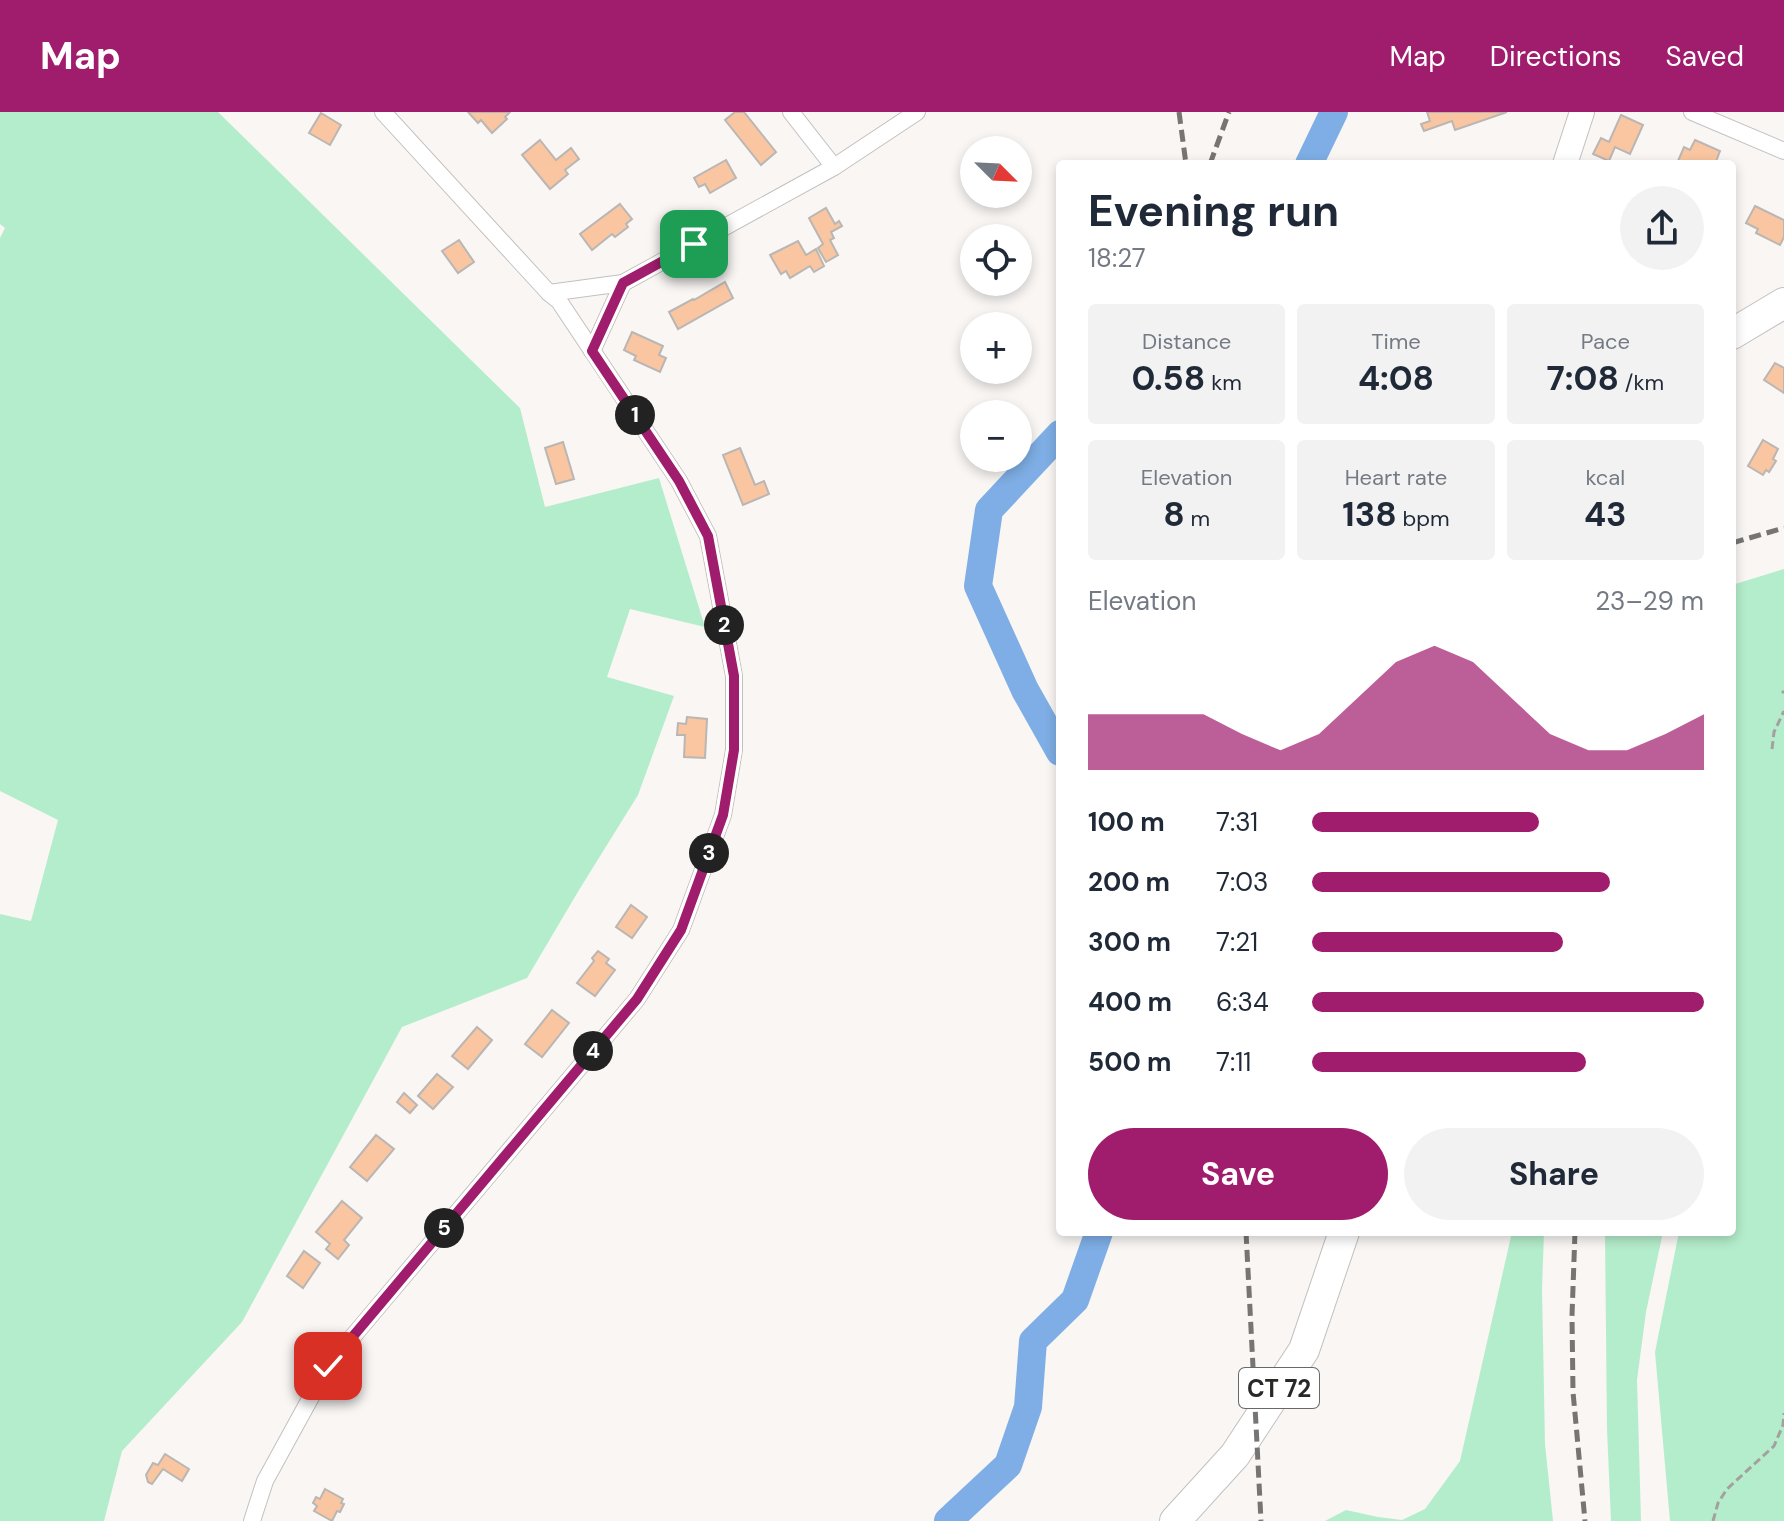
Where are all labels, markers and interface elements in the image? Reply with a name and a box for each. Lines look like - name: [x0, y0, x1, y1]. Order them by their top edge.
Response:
- text: Map: [40, 31, 121, 81]
- text: Map: [1389, 38, 1446, 75]
- text: Directions: [1490, 38, 1622, 75]
- text: Saved: [1666, 38, 1744, 75]
- north arrow: [960, 136, 1032, 208]
- map controls: [960, 136, 1032, 472]
- text: Evening run: [1088, 182, 1339, 240]
- button: share: [1620, 186, 1704, 270]
- pin: [660, 210, 728, 278]
- icon: arrive: [672, 222, 716, 266]
- button: locate: [960, 224, 1032, 296]
- text: 18:27: [1088, 241, 1146, 275]
- button: +: [960, 312, 1032, 384]
- text: Distance: [1142, 327, 1231, 356]
- text: Time: [1371, 327, 1421, 356]
- text: Pace: [1581, 327, 1630, 356]
- text: 0.58: [1131, 356, 1205, 401]
- text: 4:08: [1358, 356, 1434, 401]
- text: 7:08: [1547, 356, 1619, 401]
- text: km: [1205, 368, 1242, 397]
- text: /km: [1619, 368, 1664, 397]
- pin: 1: [615, 395, 655, 435]
- text: 1: [631, 400, 639, 429]
- button: −: [960, 400, 1032, 472]
- text: Elevation: [1141, 463, 1233, 492]
- text: Heart rate: [1345, 463, 1447, 492]
- text: kcal: [1585, 463, 1625, 492]
- text: 8: [1163, 492, 1185, 537]
- text: 138: [1342, 492, 1397, 537]
- text: 43: [1584, 492, 1627, 537]
- text: m: [1185, 504, 1210, 533]
- text: bpm: [1397, 504, 1450, 533]
- text: Elevation: [1088, 584, 1196, 618]
- text: 23–29 m: [1595, 584, 1704, 618]
- pin: 2: [704, 605, 744, 645]
- text: 2: [718, 610, 730, 639]
- text: 100 m: [1088, 805, 1165, 839]
- text: 7:31: [1216, 805, 1258, 839]
- pin: 3: [689, 833, 729, 873]
- text: 3: [702, 838, 716, 867]
- text: 200 m: [1088, 865, 1170, 899]
- text: 7:03: [1216, 865, 1268, 899]
- text: 300 m: [1088, 925, 1171, 959]
- text: 7:21: [1216, 925, 1258, 959]
- text: 400 m: [1088, 985, 1172, 1019]
- text: 6:34: [1216, 985, 1269, 1019]
- pin: 4: [573, 1031, 613, 1071]
- text: 4: [586, 1036, 600, 1065]
- text: 500 m: [1088, 1045, 1171, 1079]
- text: 7:11: [1216, 1045, 1251, 1079]
- button: Save: [1088, 1128, 1388, 1220]
- button: Share: [1404, 1128, 1704, 1220]
- pin: 5: [424, 1208, 464, 1248]
- text: 5: [437, 1213, 451, 1242]
- pin: [294, 1332, 362, 1400]
- icon: check: [306, 1344, 350, 1388]
- road number: CT 72: [1239, 1368, 1319, 1408]

